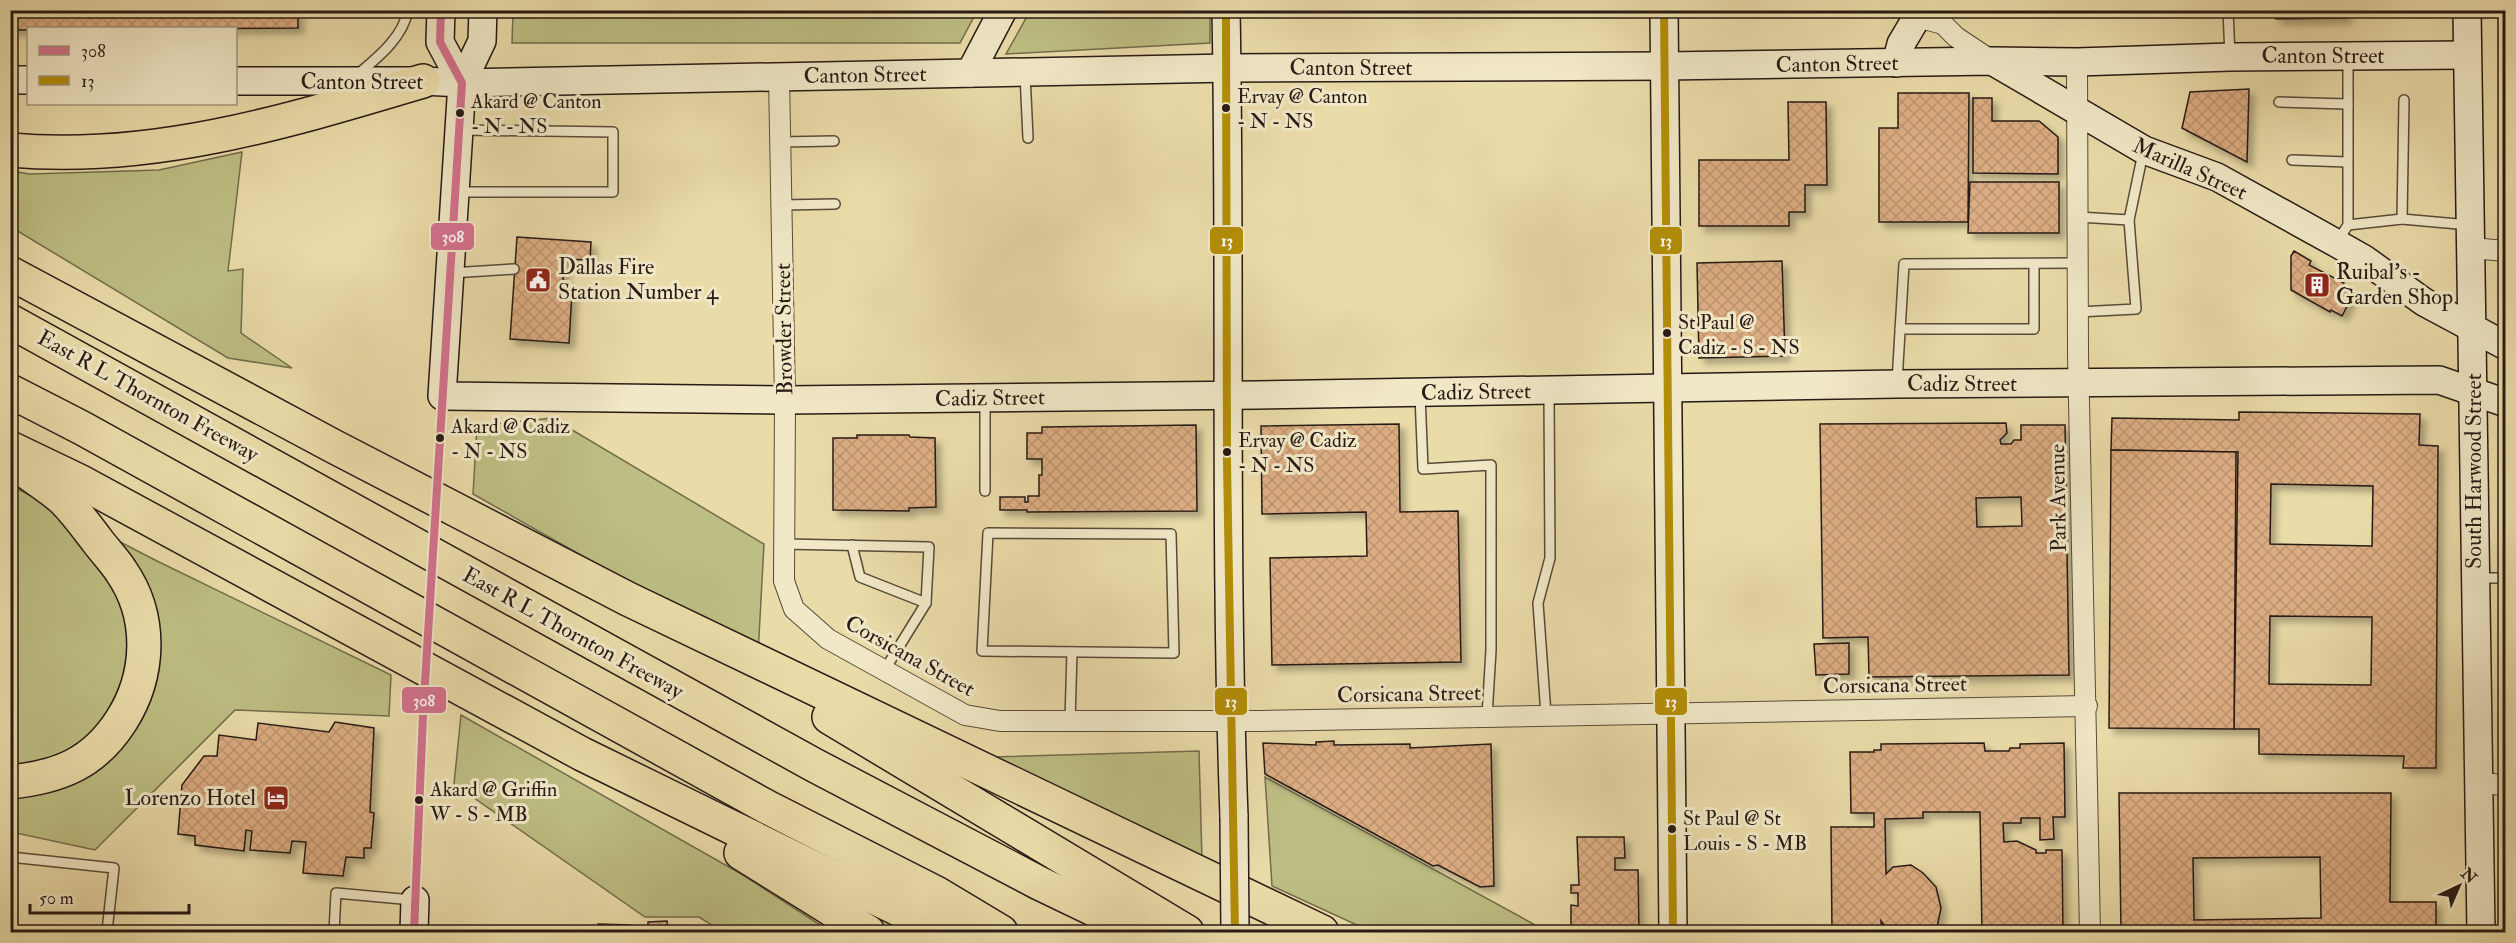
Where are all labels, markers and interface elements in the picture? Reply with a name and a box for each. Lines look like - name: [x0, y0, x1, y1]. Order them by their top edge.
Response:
- legend: [27, 27, 237, 105]
- text: 308: [81, 40, 106, 63]
- street label: Canton Street: [2262, 42, 2384, 70]
- street label: Canton Street: [1775, 49, 1899, 79]
- street label: Canton Street: [1290, 54, 1412, 82]
- street label: Canton Street: [803, 60, 927, 90]
- street label: Canton Street: [301, 68, 423, 96]
- text: 13: [81, 70, 94, 93]
- place label: Ervay @ Canton - N - NS: [1237, 84, 1367, 134]
- place label: Akard @ Canton - N - NS: [470, 89, 602, 139]
- marker: Ervay @ Canton - N - NS: [1220, 102, 1232, 114]
- marker: Akard @ Canton - N - NS: [454, 107, 466, 119]
- street label: Marilla Street: [2128, 131, 2252, 207]
- line badge: 308: [430, 222, 475, 251]
- line badge: 13: [1209, 226, 1244, 255]
- line badge: 13: [1649, 226, 1683, 255]
- text: 308: [442, 227, 464, 247]
- text: 13: [1221, 231, 1233, 251]
- text: 13: [1660, 231, 1672, 251]
- place label: Dallas Fire Station Number 4: [558, 253, 719, 306]
- place label: Ruibal's - Garden Shop: [2336, 258, 2453, 312]
- street label: Browder Street: [769, 263, 799, 395]
- public building icon: Dallas Fire Station Number 4: [523, 265, 553, 295]
- building icon: Ruibal's - Garden Shop: [2302, 270, 2332, 300]
- place label: St Paul @ Cadiz - S - NS: [1678, 310, 1800, 360]
- street label: East R L Thornton Freeway: [33, 324, 264, 469]
- marker: St Paul @ Cadiz - S - NS: [1661, 327, 1673, 339]
- street label: Cadiz Street: [1907, 370, 2017, 398]
- street label: South Harwood Street: [2460, 373, 2488, 569]
- street label: Cadiz Street: [1421, 377, 1531, 407]
- street label: Cadiz Street: [935, 383, 1045, 413]
- place label: Akard @ Cadiz - N - NS: [450, 414, 570, 464]
- place label: Ervay @ Cadiz - N - NS: [1238, 428, 1357, 478]
- marker: Akard @ Cadiz - N - NS: [434, 432, 446, 444]
- street label: Park Avenue: [2043, 444, 2073, 552]
- marker: Ervay @ Cadiz - N - NS: [1221, 446, 1233, 458]
- street label: East R L Thornton Freeway: [458, 561, 689, 706]
- street label: Corsicana Street: [840, 609, 980, 703]
- street label: Corsicana Street: [1823, 670, 1967, 700]
- street label: Corsicana Street: [1337, 679, 1481, 709]
- line badge: 308: [401, 686, 447, 714]
- line badge: 13: [1214, 687, 1248, 716]
- line badge: 13: [1654, 687, 1688, 716]
- text: 308: [413, 691, 435, 711]
- text: 13: [1225, 692, 1237, 712]
- text: 13: [1665, 692, 1677, 712]
- place label: Akard @ Griffin W - S - MB: [429, 777, 557, 827]
- hotel icon: Lorenzo Hotel: [261, 783, 291, 813]
- place label: Lorenzo Hotel: [125, 784, 256, 812]
- marker: Akard @ Griffin W - S - MB: [413, 794, 425, 806]
- place label: St Paul @ St Louis - S - MB: [1683, 806, 1807, 856]
- marker: St Paul @ St Louis - S - MB: [1666, 823, 1678, 835]
- north arrow: [2429, 856, 2489, 916]
- text: N: [2456, 863, 2481, 889]
- scale bar: [30, 877, 189, 915]
- text: 50 m: [39, 887, 74, 910]

